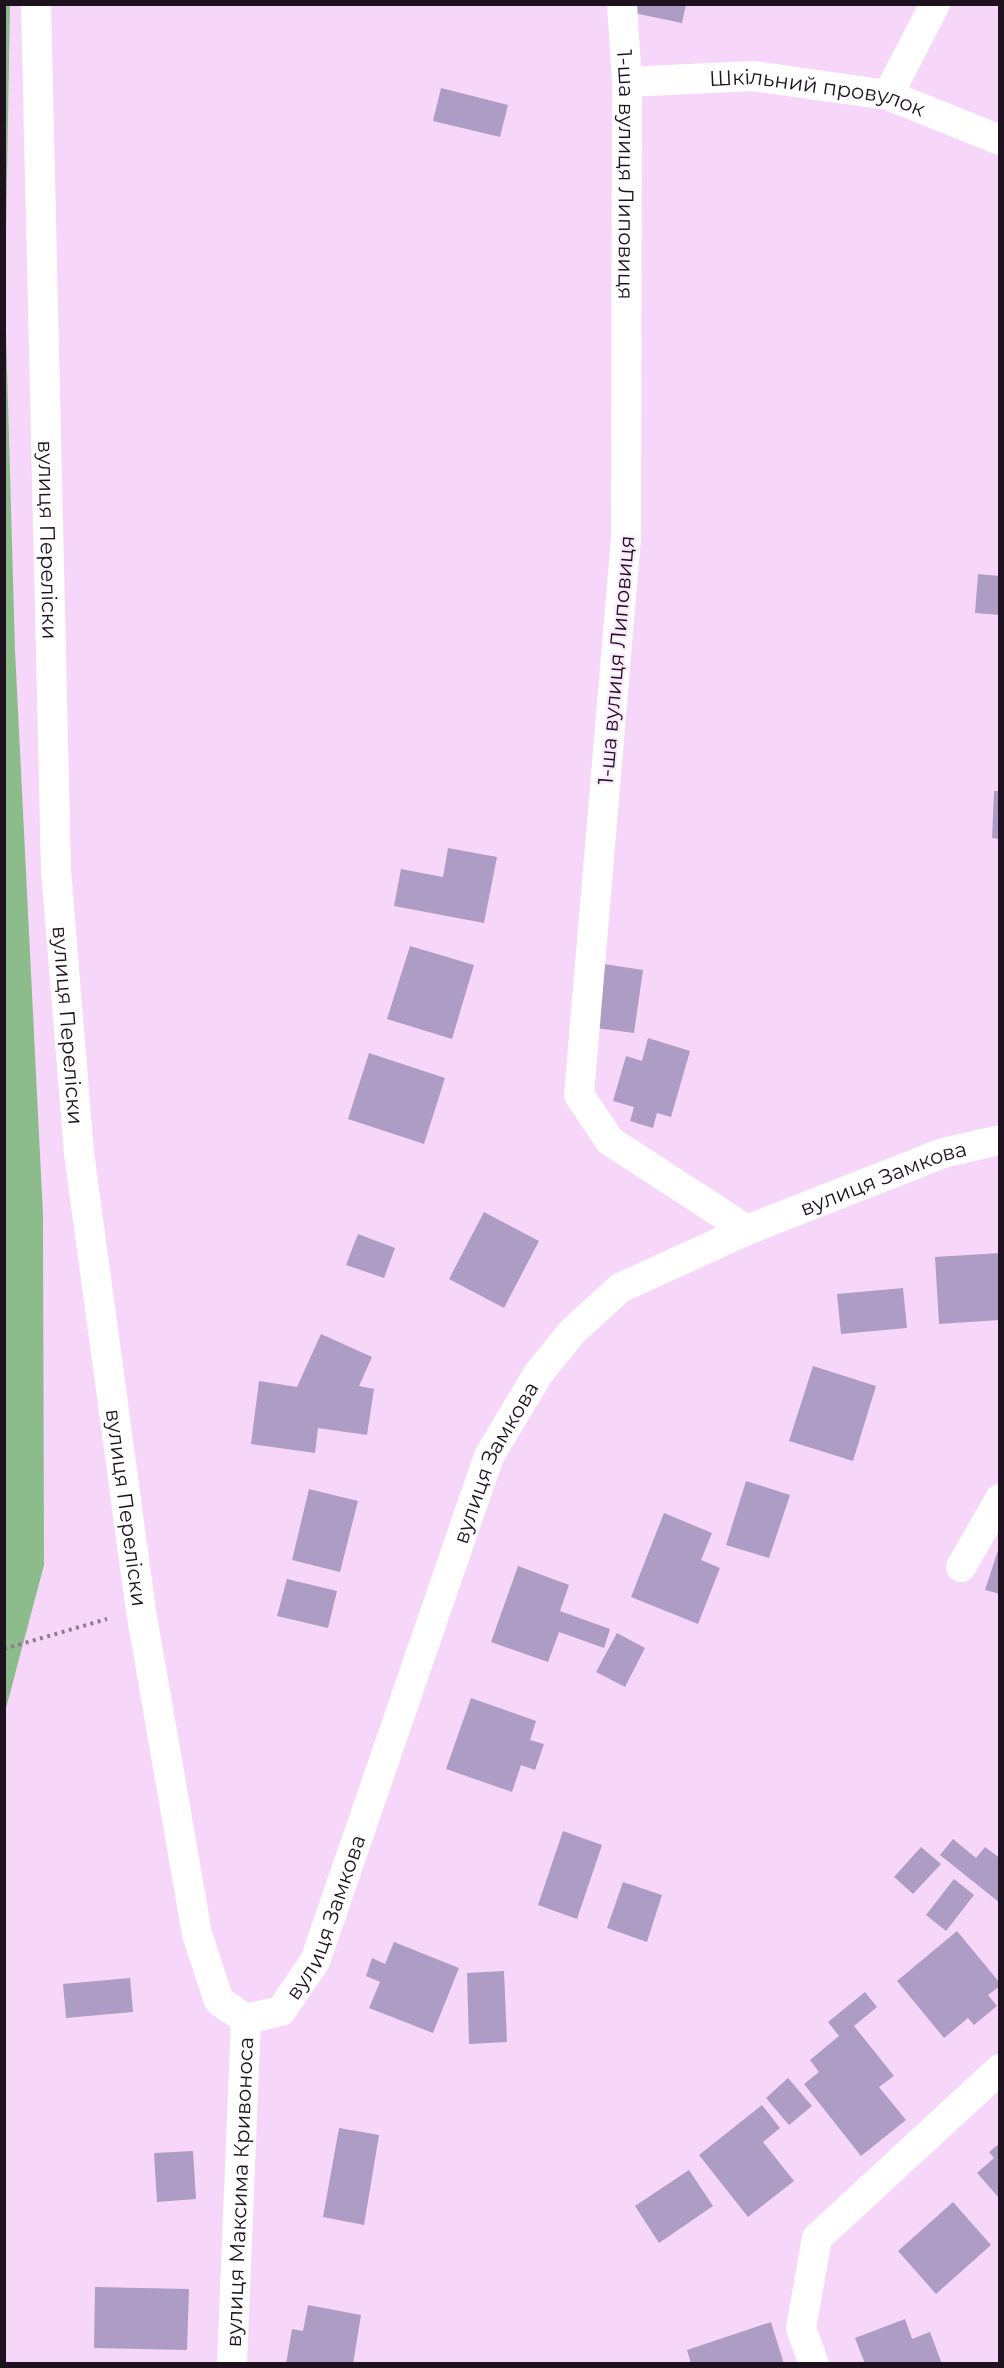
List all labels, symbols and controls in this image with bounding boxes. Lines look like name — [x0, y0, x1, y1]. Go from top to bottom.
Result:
street label: 1-ша вулиця Липовиця — [612, 49, 640, 300]
street label: Шкільний провулок — [709, 63, 929, 121]
street label: вулиця Переліски — [34, 440, 63, 640]
street label: 1-ша вулиця Липовиця — [593, 534, 639, 786]
street label: вулиця Переліски — [48, 925, 89, 1126]
street label: вулиця Замкова — [796, 1136, 969, 1220]
street label: вулиця Замкова — [447, 1377, 543, 1547]
street label: вулиця Переліски — [101, 1407, 153, 1608]
street label: вулиця Замкова — [280, 1831, 370, 2004]
street label: вулиця Максима Кривоноса — [220, 2037, 258, 2348]

